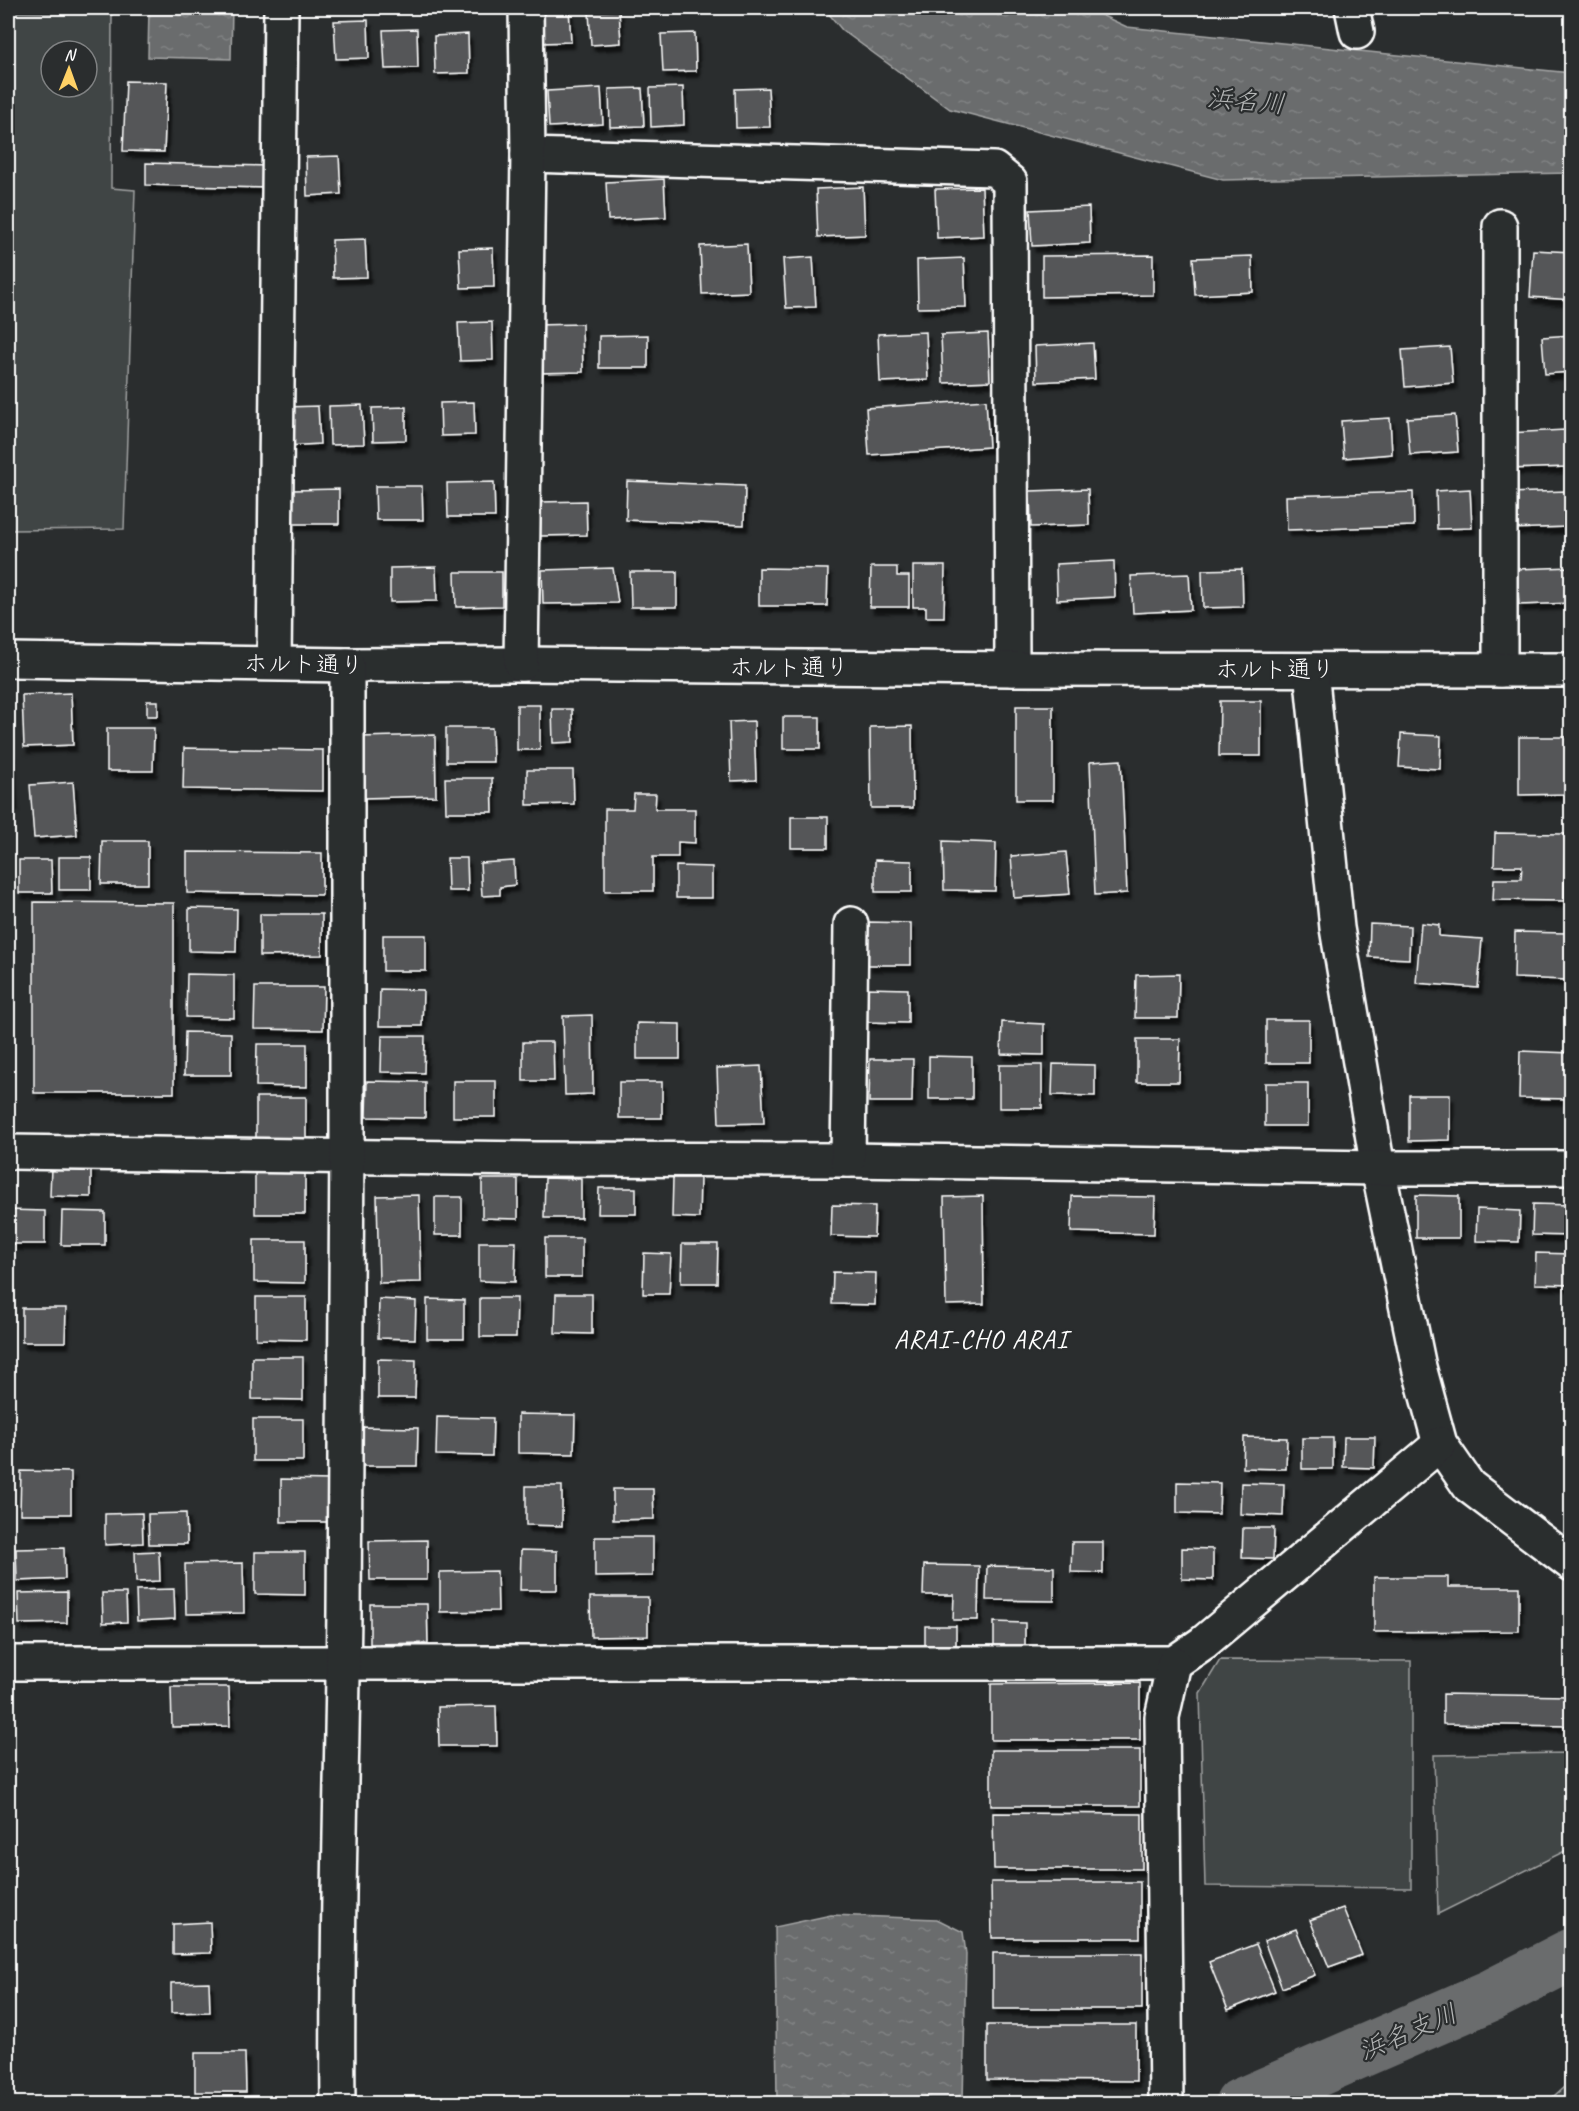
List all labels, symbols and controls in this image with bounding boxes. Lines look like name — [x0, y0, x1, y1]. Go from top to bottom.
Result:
north arrow — [39, 39, 99, 99]
text: N — [64, 45, 77, 65]
water label: 浜名川 — [1206, 81, 1286, 121]
street label: ホルト通り — [244, 648, 364, 680]
street label: ホルト通り — [729, 652, 849, 682]
street label: ホルト通り — [1215, 654, 1335, 684]
district label: ARAI-CHO ARAI — [894, 1323, 1072, 1356]
water label: 浜名支川 — [1354, 1996, 1462, 2068]

